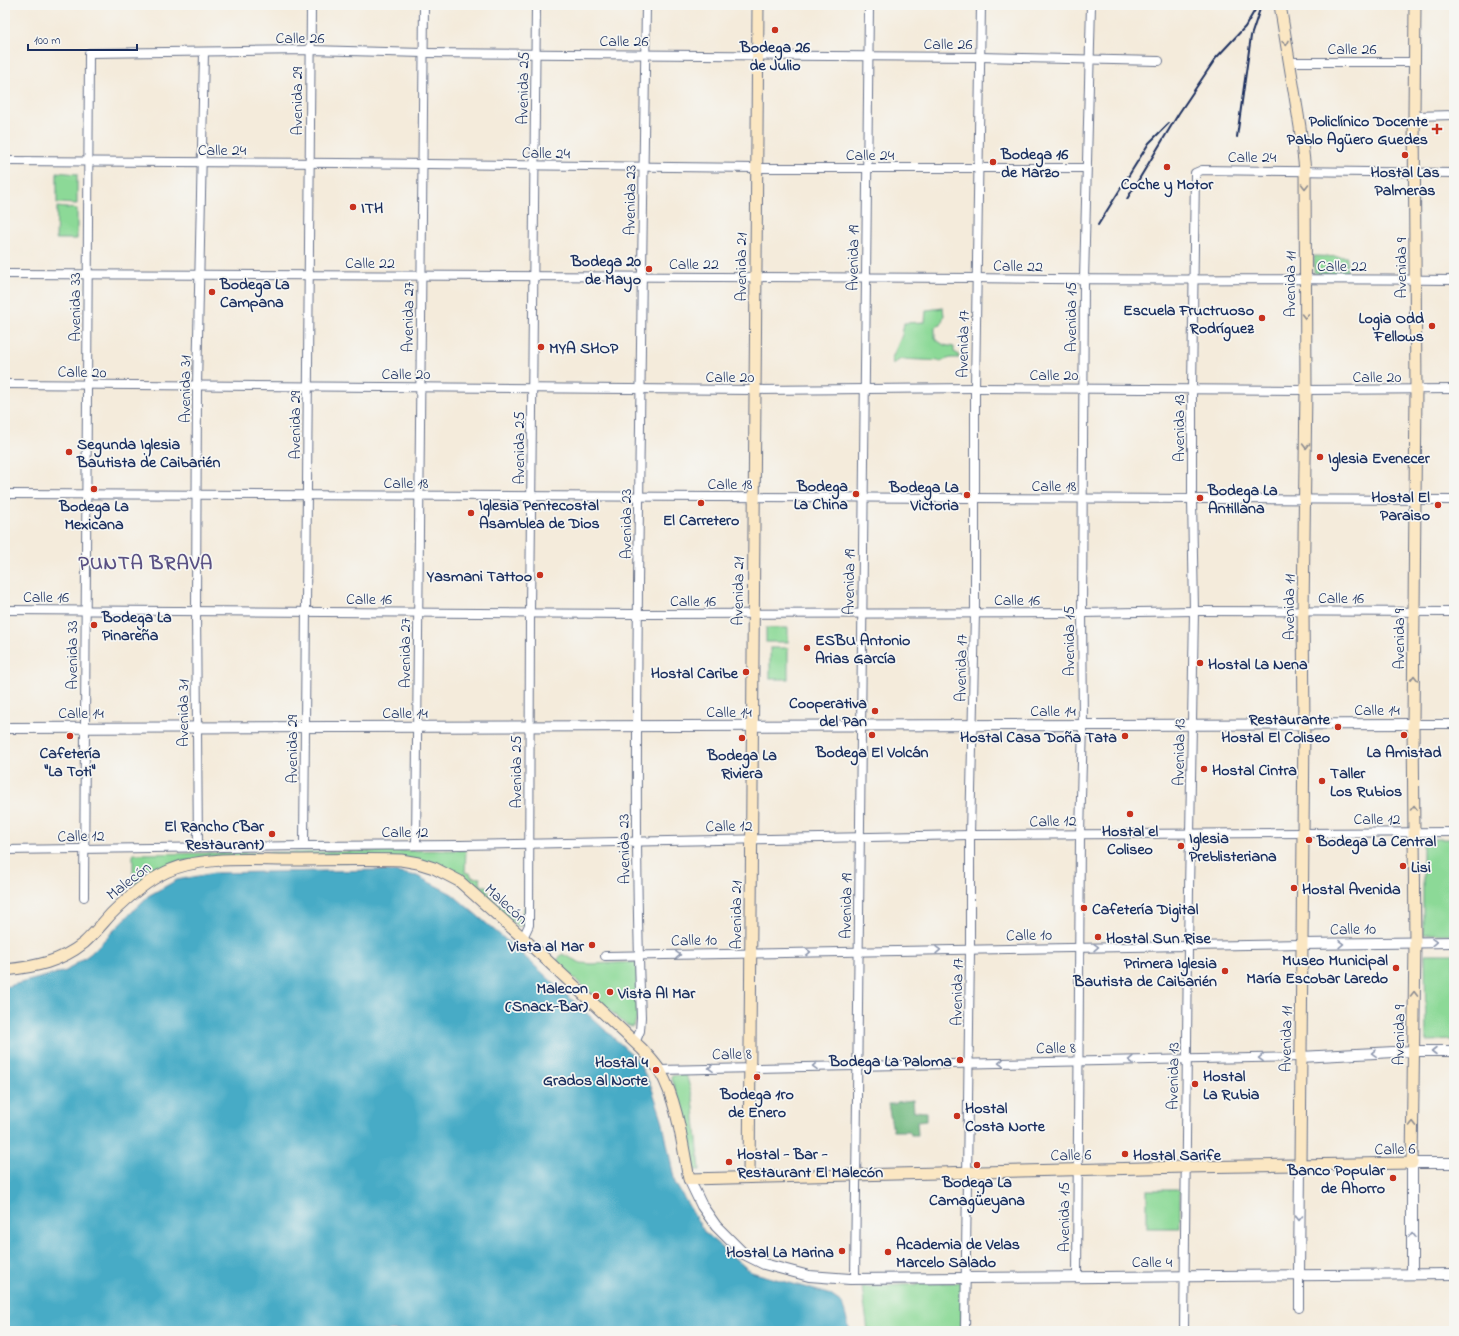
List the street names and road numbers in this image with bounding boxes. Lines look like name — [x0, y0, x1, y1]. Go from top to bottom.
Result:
street label: Calle 26 — [276, 27, 324, 51]
street label: Calle 26 — [600, 30, 648, 54]
street label: Calle 26 — [924, 33, 972, 57]
street label: Calle 26 — [1328, 38, 1376, 62]
street label: Avenida 25 — [511, 51, 537, 125]
street label: Avenida 29 — [286, 66, 310, 135]
street label: Calle 24 — [198, 139, 247, 163]
street label: Calle 24 — [522, 142, 571, 166]
street label: Calle 24 — [846, 144, 895, 168]
street label: Calle 24 — [1228, 146, 1277, 170]
street label: Avenida 23 — [618, 165, 644, 236]
street label: Avenida 19 — [841, 225, 867, 291]
street label: Avenida 21 — [730, 232, 754, 302]
street label: Avenida 9 — [1390, 237, 1414, 298]
street label: Avenida 11 — [1279, 251, 1303, 317]
street label: Calle 22 — [345, 252, 395, 276]
street label: Calle 22 — [669, 253, 719, 277]
street label: Calle 22 — [993, 255, 1043, 279]
street label: Calle 22 — [1317, 255, 1367, 279]
street label: Avenida 33 — [64, 272, 88, 342]
street label: Avenida 27 — [396, 281, 422, 353]
street label: Avenida 15 — [1060, 282, 1084, 352]
street label: Avenida 17 — [951, 310, 977, 378]
street label: Avenida 31 — [174, 355, 198, 423]
street label: Calle 20 — [57, 361, 107, 385]
street label: Calle 20 — [382, 363, 430, 387]
street label: Calle 20 — [1030, 364, 1078, 388]
street label: Calle 20 — [706, 366, 754, 390]
street label: Calle 20 — [1353, 366, 1401, 390]
street label: Avenida 29 — [284, 390, 308, 459]
street label: Avenida 13 — [1168, 394, 1192, 462]
street label: Avenida 25 — [508, 411, 532, 485]
street label: Calle 18 — [383, 472, 429, 496]
street label: Calle 18 — [707, 473, 753, 497]
street label: Calle 18 — [1031, 475, 1077, 499]
street label: Avenida 23 — [615, 489, 639, 559]
street label: Avenida 19 — [837, 549, 863, 615]
street label: Avenida 21 — [726, 556, 752, 626]
street label: Avenida 11 — [1278, 574, 1302, 640]
street label: Calle 16 — [23, 586, 69, 610]
street label: Calle 16 — [1318, 587, 1364, 611]
street label: Calle 16 — [346, 588, 392, 612]
street label: Calle 16 — [994, 589, 1040, 613]
street label: Calle 16 — [670, 590, 716, 614]
street label: Avenida 15 — [1058, 606, 1082, 676]
street label: Avenida 9 — [1388, 608, 1412, 669]
street label: Avenida 27 — [394, 617, 418, 688]
street label: Avenida 33 — [61, 620, 85, 690]
street label: Avenida 17 — [949, 634, 975, 702]
street label: Avenida 31 — [172, 679, 196, 747]
street label: Calle 14 — [1354, 699, 1400, 723]
street label: Calle 14 — [1030, 700, 1076, 724]
street label: Calle 14 — [706, 701, 752, 725]
street label: Calle 14 — [58, 702, 104, 726]
street label: Calle 14 — [382, 702, 428, 726]
street label: Avenida 29 — [281, 714, 305, 783]
street label: Avenida 13 — [1167, 718, 1193, 786]
street label: Avenida 25 — [505, 735, 529, 809]
street label: Calle 12 — [1353, 808, 1401, 832]
street label: Calle 12 — [1029, 810, 1077, 834]
street label: Avenida 23 — [612, 813, 638, 884]
street label: Calle 12 — [705, 815, 753, 839]
street label: Calle 12 — [381, 821, 429, 845]
street label: Calle 12 — [57, 825, 105, 849]
street label: Malecón — [102, 856, 157, 907]
street label: Avenida 19 — [834, 873, 860, 939]
street label: Malecón — [478, 878, 533, 931]
street label: Avenida 21 — [725, 880, 749, 950]
street label: Calle 10 — [1330, 918, 1376, 942]
street label: Calle 10 — [1006, 924, 1052, 948]
street label: Calle 10 — [671, 929, 717, 953]
street label: Avenida 17 — [945, 958, 971, 1026]
street label: Avenida 9 — [1387, 1004, 1413, 1066]
street label: Avenida 11 — [1274, 1006, 1300, 1072]
street label: Calle 8 — [1036, 1037, 1076, 1061]
street label: Avenida 13 — [1161, 1042, 1187, 1110]
street label: Calle 8 — [712, 1043, 752, 1067]
street label: Calle 6 — [1374, 1138, 1416, 1162]
street label: Calle 6 — [1050, 1144, 1092, 1168]
street label: Avenida 15 — [1053, 1182, 1077, 1252]
street label: Calle 4 — [1132, 1251, 1173, 1275]

